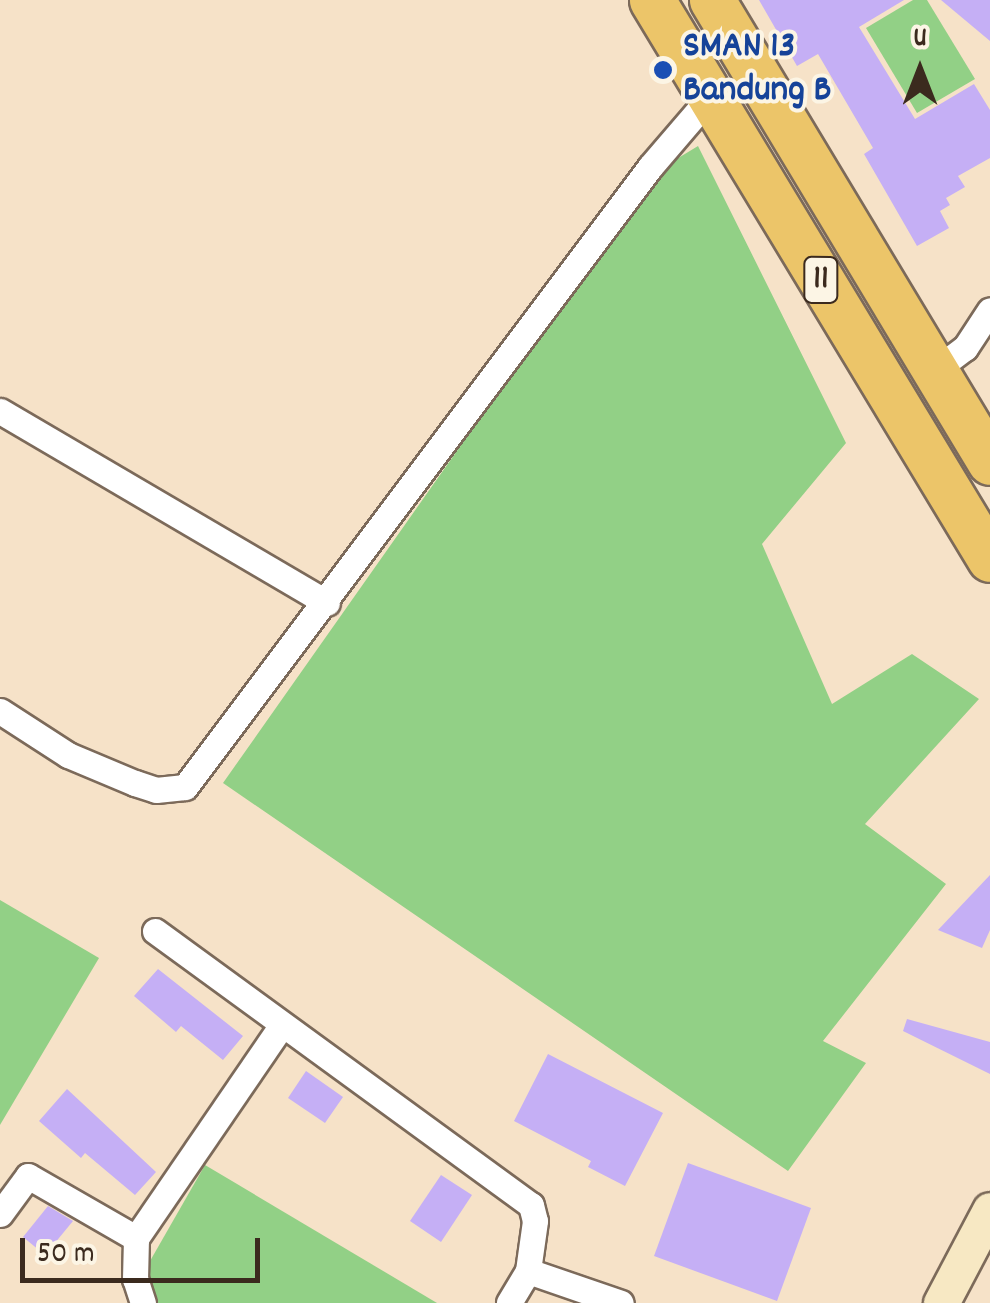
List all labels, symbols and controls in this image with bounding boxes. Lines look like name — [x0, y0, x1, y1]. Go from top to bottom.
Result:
north arrow — [870, 20, 970, 120]
text: U — [913, 20, 927, 60]
place label: SMAN 13 Bandung B — [683, 25, 832, 114]
marker: SMAN 13 Bandung B — [652, 59, 674, 81]
road number: 11 — [801, 250, 841, 310]
scale bar — [25, 1218, 265, 1280]
text: 50 m — [37, 1234, 95, 1277]

